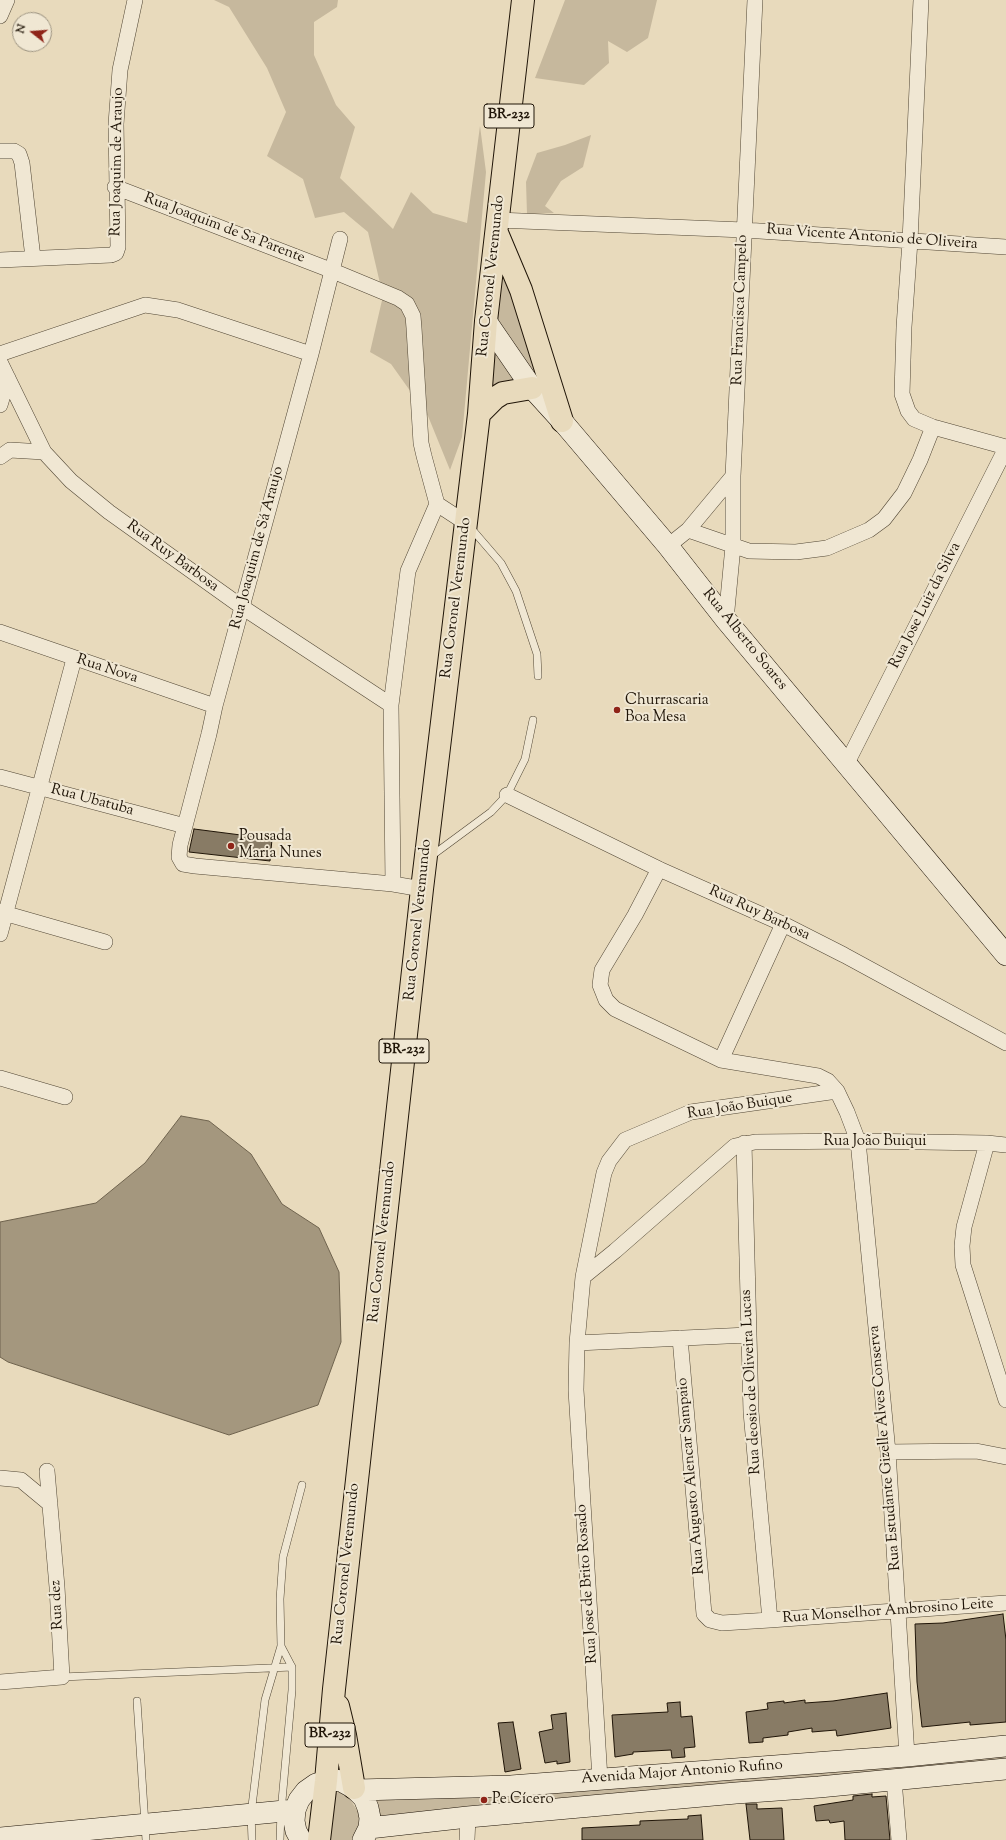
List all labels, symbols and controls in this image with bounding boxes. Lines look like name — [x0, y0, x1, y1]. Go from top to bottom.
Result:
north arrow — [12, 12, 52, 52]
text: N — [13, 22, 30, 35]
street label: Rua Joaquim de Araujo — [108, 87, 128, 237]
road number: BR-232 — [484, 104, 534, 128]
street label: Rua Joaquim de Sa Parente — [141, 190, 307, 268]
street label: Rua Coronel Veremundo — [475, 194, 509, 358]
street label: Rua Vicente Antonio de Oliveira — [766, 222, 978, 254]
street label: Rua Francisca Campelo — [729, 234, 753, 386]
street label: Rua Joaquim de Sá Araujo — [228, 465, 288, 631]
street label: Rua Coronel Veremundo — [438, 516, 476, 680]
street label: Rua Ruy Barbosa — [122, 518, 222, 596]
street label: Rua Jose Luiz da Silva — [886, 540, 966, 672]
street label: Rua Alberto Soares — [698, 586, 790, 694]
street label: Rua Nova — [74, 652, 140, 688]
place label: Churrascaria Boa Mesa — [625, 692, 709, 727]
marker: Churrascaria Boa Mesa — [612, 705, 622, 715]
street label: Rua Ubatuba — [48, 781, 136, 821]
place label: Pousada Maria Nunes — [239, 828, 322, 863]
street label: Rua Coronel Veremundo — [402, 838, 436, 1002]
marker: Pousada Maria Nunes — [226, 841, 236, 851]
street label: Rua Ruy Barbosa — [706, 883, 812, 945]
road number: BR-232 — [379, 1039, 429, 1063]
street label: Rua João Buique — [686, 1090, 794, 1124]
street label: Rua João Buiqui — [823, 1133, 927, 1151]
street label: Rua Coronel Veremundo — [366, 1160, 400, 1324]
street label: Rua deosio de Oliveira Lucas — [738, 1289, 766, 1475]
street label: Rua Estudante Gizelle Alves Conserva — [866, 1324, 906, 1572]
street label: Rua Augusto Alencar Sampaio — [674, 1377, 710, 1575]
street label: Rua Coronel Veremundo — [330, 1482, 364, 1646]
street label: Rua Jose de Brito Rosado — [573, 1504, 603, 1664]
street label: Rua dez — [48, 1580, 68, 1630]
street label: Rua Monselhor Ambrosino Leite — [782, 1596, 994, 1628]
road number: BR-232 — [305, 1723, 355, 1747]
street label: Avenida Major Antonio Rufino — [581, 1757, 783, 1789]
place label: Pe Cícero — [492, 1791, 554, 1809]
marker: Pe Cícero — [479, 1795, 489, 1805]

